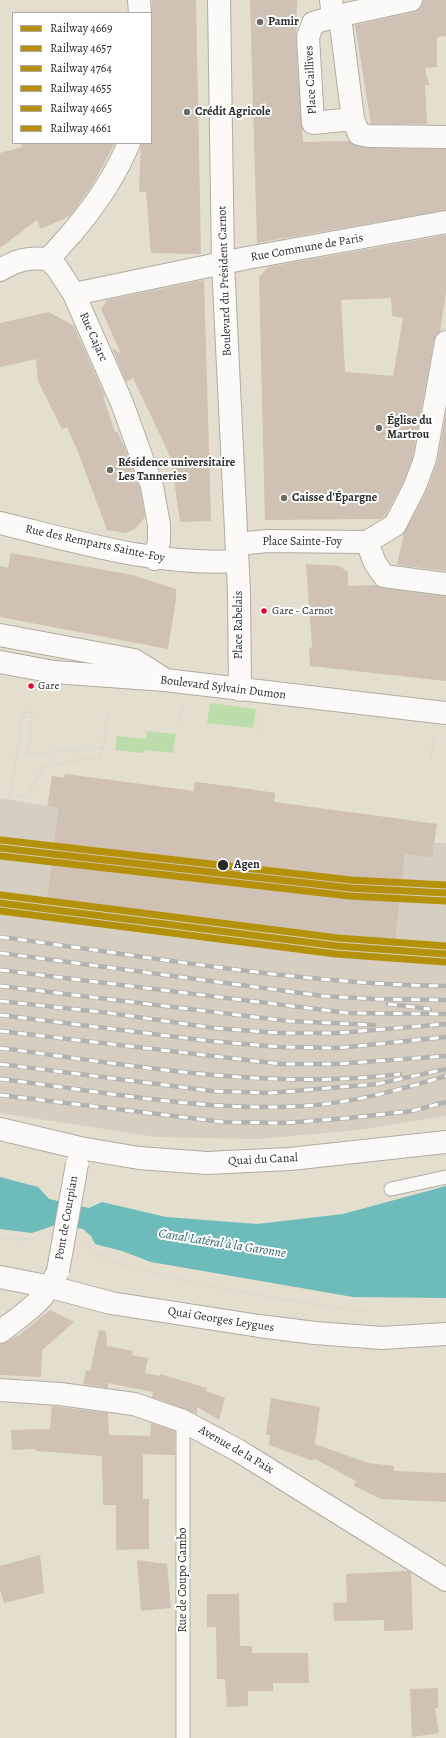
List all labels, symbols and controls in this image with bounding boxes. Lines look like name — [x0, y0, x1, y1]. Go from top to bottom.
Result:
legend — [12, 12, 152, 144]
place label: Pamir — [268, 15, 299, 29]
marker: Pamir — [255, 17, 265, 27]
text: Railway 4669 — [50, 20, 112, 36]
text: Railway 4657 — [50, 40, 112, 56]
street label: Place Caillives — [302, 45, 320, 115]
text: Railway 4764 — [50, 60, 112, 76]
text: Railway 4655 — [50, 80, 112, 96]
text: Railway 4665 — [50, 100, 112, 116]
place label: Crédit Agricole — [195, 105, 271, 119]
marker: Crédit Agricole — [182, 107, 192, 117]
text: Railway 4661 — [50, 120, 111, 136]
street label: Boulevard du Président Carnot — [215, 205, 235, 357]
street label: Rue Commune de Paris — [250, 231, 364, 265]
street label: Rue Cajarc — [76, 310, 110, 364]
place label: Église du Martrou — [387, 414, 432, 442]
marker: Église du Martrou — [374, 423, 384, 433]
place label: Résidence universitaire Les Tanneries — [118, 456, 235, 484]
marker: Résidence universitaire Les Tanneries — [105, 465, 115, 475]
place label: Caisse d'Épargne — [292, 491, 377, 505]
marker: Caisse d'Épargne — [279, 493, 289, 503]
street label: Rue des Remparts Sainte-Foy — [24, 522, 166, 566]
street label: Place Sainte-Foy — [262, 535, 342, 549]
street label: Place Rabelais — [232, 591, 246, 659]
place label: Gare - Carnot — [272, 604, 333, 618]
marker: Gare - Carnot — [259, 606, 269, 616]
street label: Boulevard Sylvain Dumon — [159, 673, 287, 703]
place label: Gare — [38, 679, 59, 693]
marker: Gare — [26, 681, 36, 691]
marker: Agen — [216, 858, 230, 872]
place label: Agen — [234, 858, 260, 872]
street label: Quai du Canal — [228, 1151, 298, 1169]
street label: Pont de Courpian — [52, 1175, 82, 1261]
water label: Canal Latéral à la Garonne — [157, 1226, 287, 1262]
street label: Quai Georges Leygues — [167, 1304, 275, 1336]
street label: Avenue de la Paix — [196, 1423, 276, 1477]
street label: Rue de Coupo Cambo — [176, 1528, 190, 1632]

